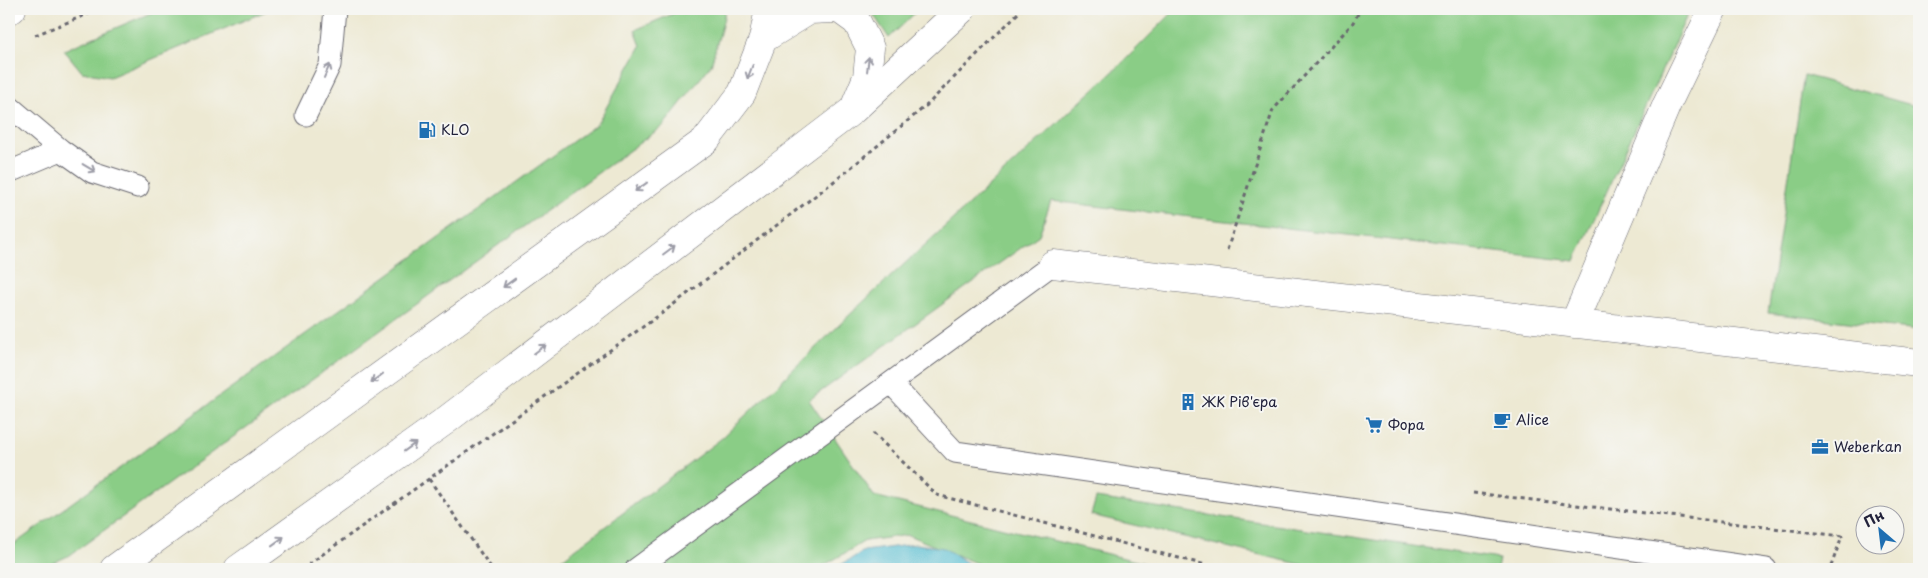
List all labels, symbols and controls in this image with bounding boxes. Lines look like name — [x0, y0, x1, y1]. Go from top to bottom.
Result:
one-way arrow — [863, 56, 873, 72]
one-way arrow — [322, 64, 332, 79]
one-way arrow — [745, 64, 755, 79]
place label: KLO — [441, 119, 470, 140]
fuel station icon: KLO — [417, 120, 437, 140]
one-way arrow — [81, 164, 95, 174]
one-way arrow — [634, 182, 648, 192]
one-way arrow — [662, 245, 675, 256]
one-way arrow — [502, 278, 516, 288]
one-way arrow — [533, 344, 547, 354]
one-way arrow — [371, 373, 385, 383]
place label: ЖК Рів'єра — [1201, 391, 1277, 412]
building icon: ЖК Рів'єра — [1178, 392, 1198, 412]
place label: Alice — [1516, 409, 1549, 430]
cafe icon: Alice — [1492, 410, 1512, 430]
place label: Фора — [1388, 414, 1425, 435]
supermarket icon: Фора — [1364, 415, 1384, 435]
place label: Weberkan — [1834, 436, 1902, 457]
office icon: Weberkan — [1810, 437, 1830, 457]
one-way arrow — [403, 441, 416, 452]
text: Пн — [1860, 504, 1888, 532]
north arrow — [1856, 506, 1906, 556]
one-way arrow — [271, 536, 285, 546]

